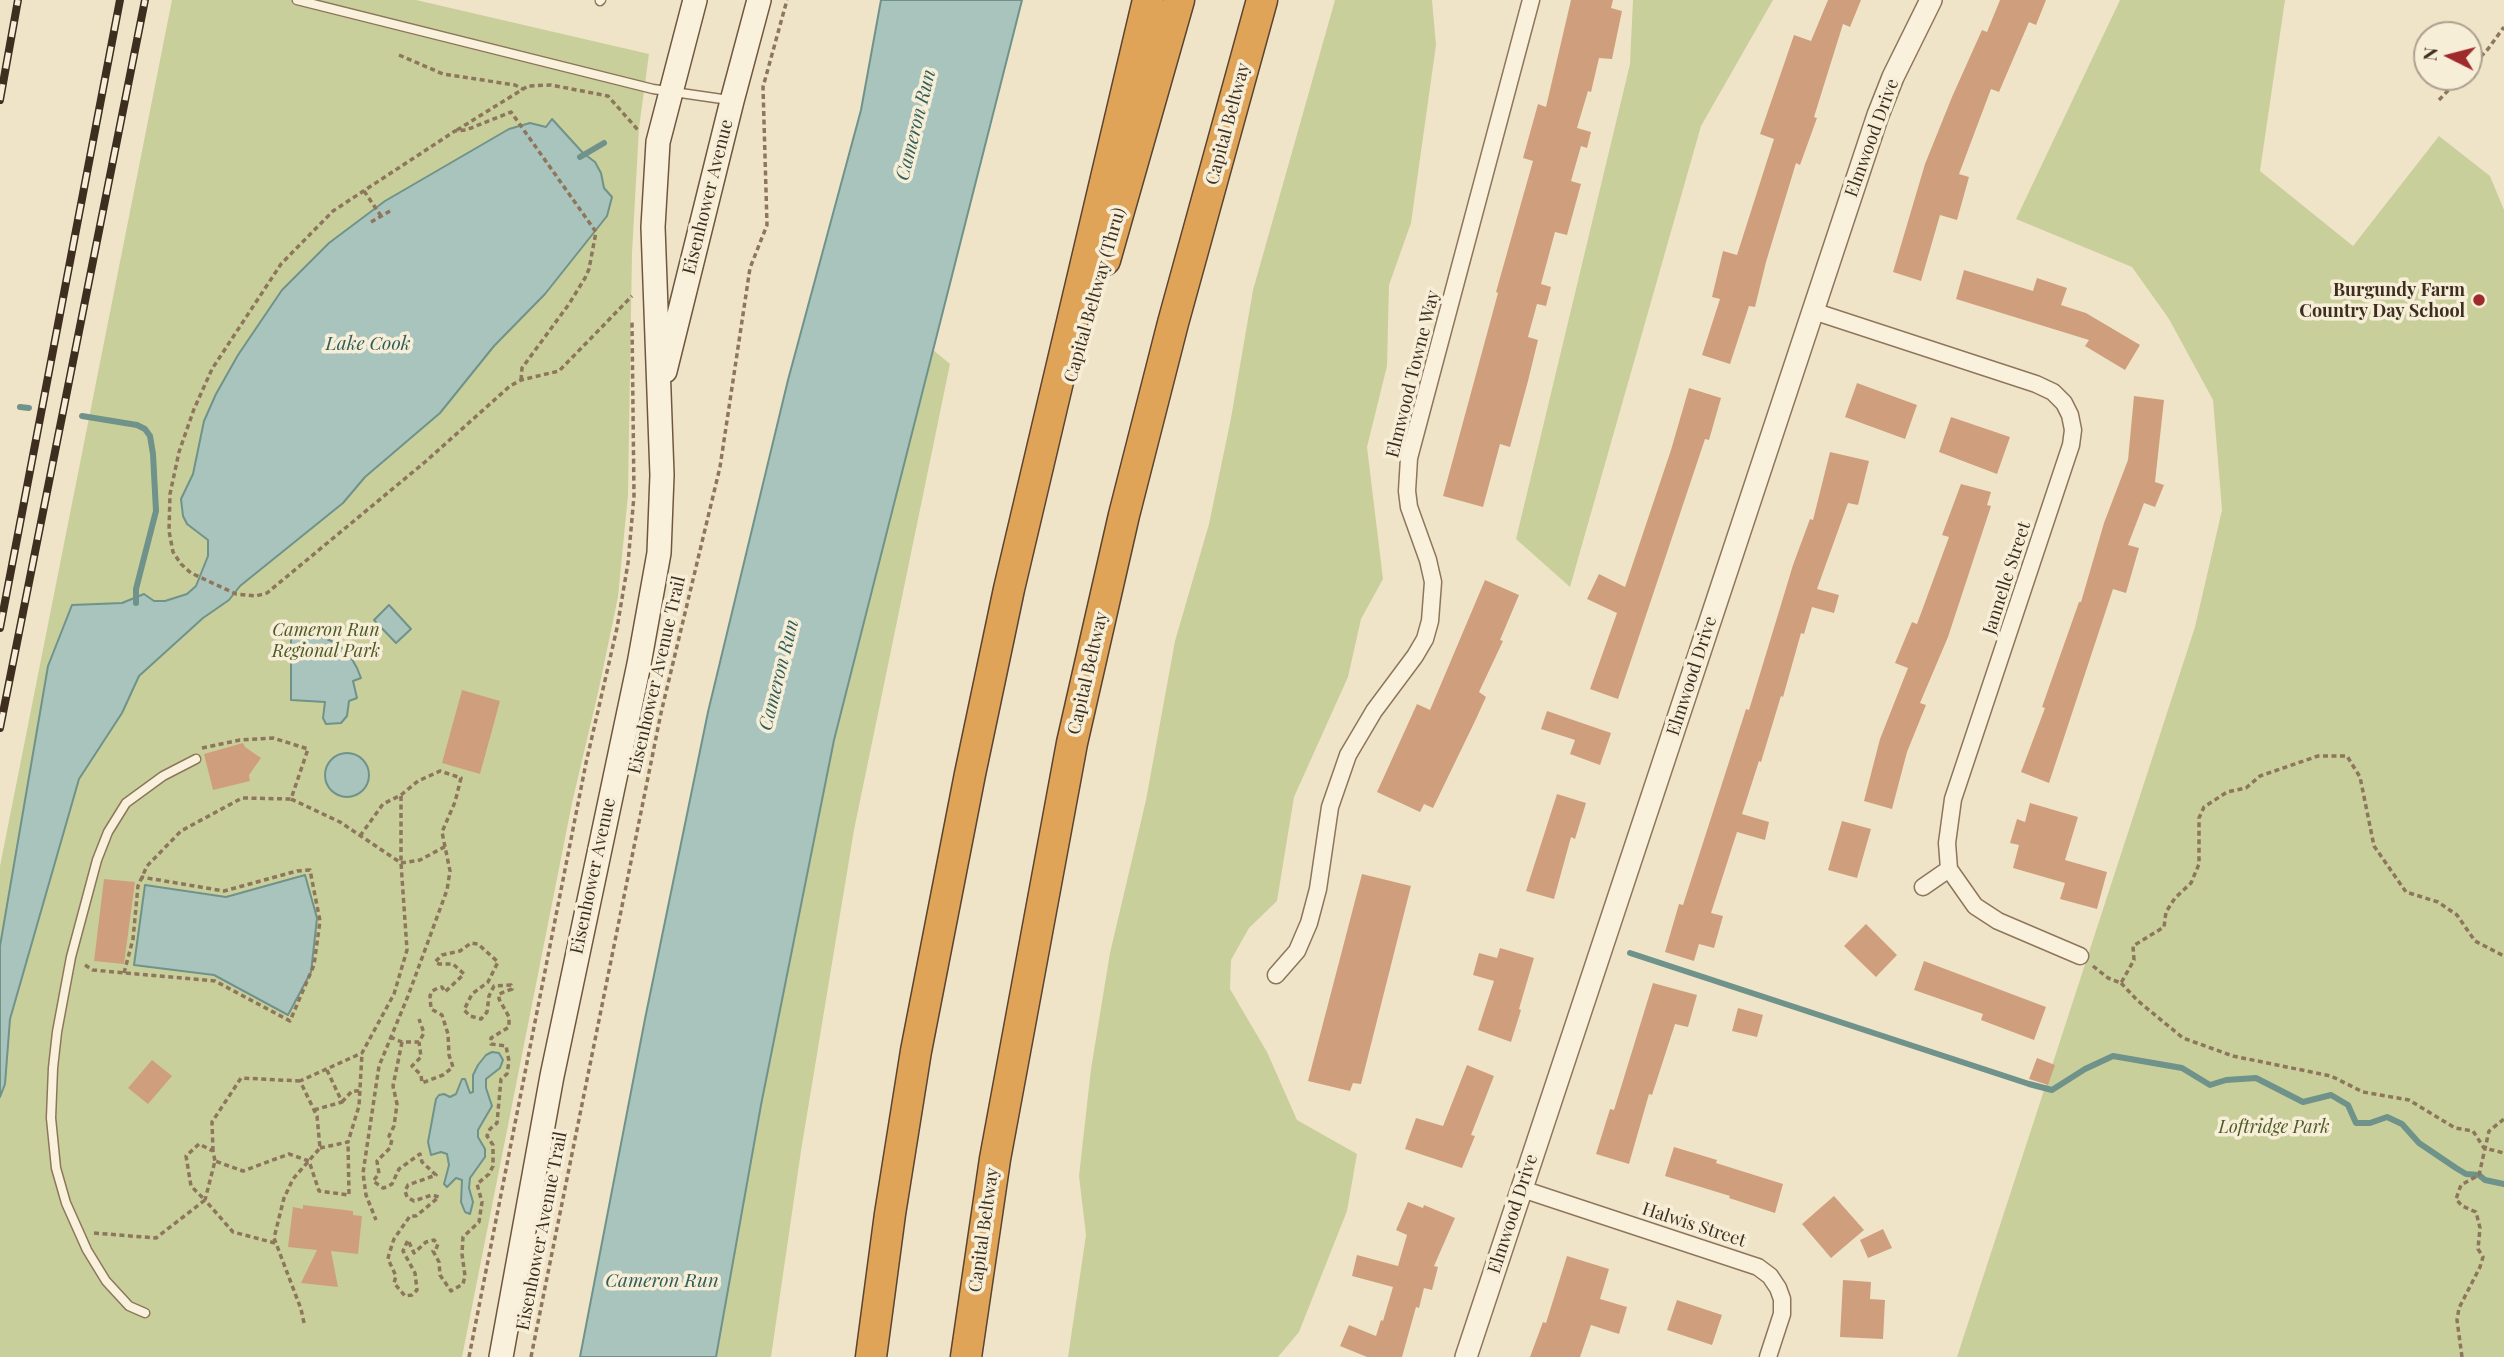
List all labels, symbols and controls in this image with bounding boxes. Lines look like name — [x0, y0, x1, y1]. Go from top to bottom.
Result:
north arrow — [2413, 21, 2483, 91]
text: N — [2415, 46, 2443, 62]
street label: Capital Beltway — [1201, 61, 1255, 187]
water label: Cameron Run — [891, 67, 941, 183]
street label: Elmwood Drive — [1841, 76, 1903, 200]
street label: Eisenhower Avenue — [678, 117, 738, 277]
street label: Capital Beltway (Thru) — [1060, 205, 1130, 385]
place label: Burgundy Farm Country Day School — [2299, 279, 2465, 322]
street label: Elmwood Towne Way — [1382, 288, 1444, 460]
marker: Burgundy Farm Country Day School — [2471, 292, 2487, 308]
water label: Lake Cook — [326, 333, 410, 355]
street label: Jannelle Street — [1979, 519, 2035, 637]
street label: Eisenhower Avenue Trail — [624, 574, 690, 776]
street label: Capital Beltway — [1063, 609, 1113, 737]
street label: Elmwood Drive — [1663, 614, 1721, 738]
water label: Cameron Run — [754, 617, 804, 733]
park label: Cameron Run Regional Park — [272, 619, 380, 662]
street label: Eisenhower Avenue — [566, 796, 620, 956]
park label: Loftridge Park — [2218, 1116, 2330, 1138]
street label: Eisenhower Avenue Trail — [512, 1130, 572, 1332]
street label: Elmwood Drive — [1484, 1152, 1542, 1276]
street label: Capital Beltway — [965, 1166, 1003, 1294]
street label: Halwis Street — [1639, 1198, 1749, 1252]
water label: Cameron Run — [605, 1270, 719, 1292]

